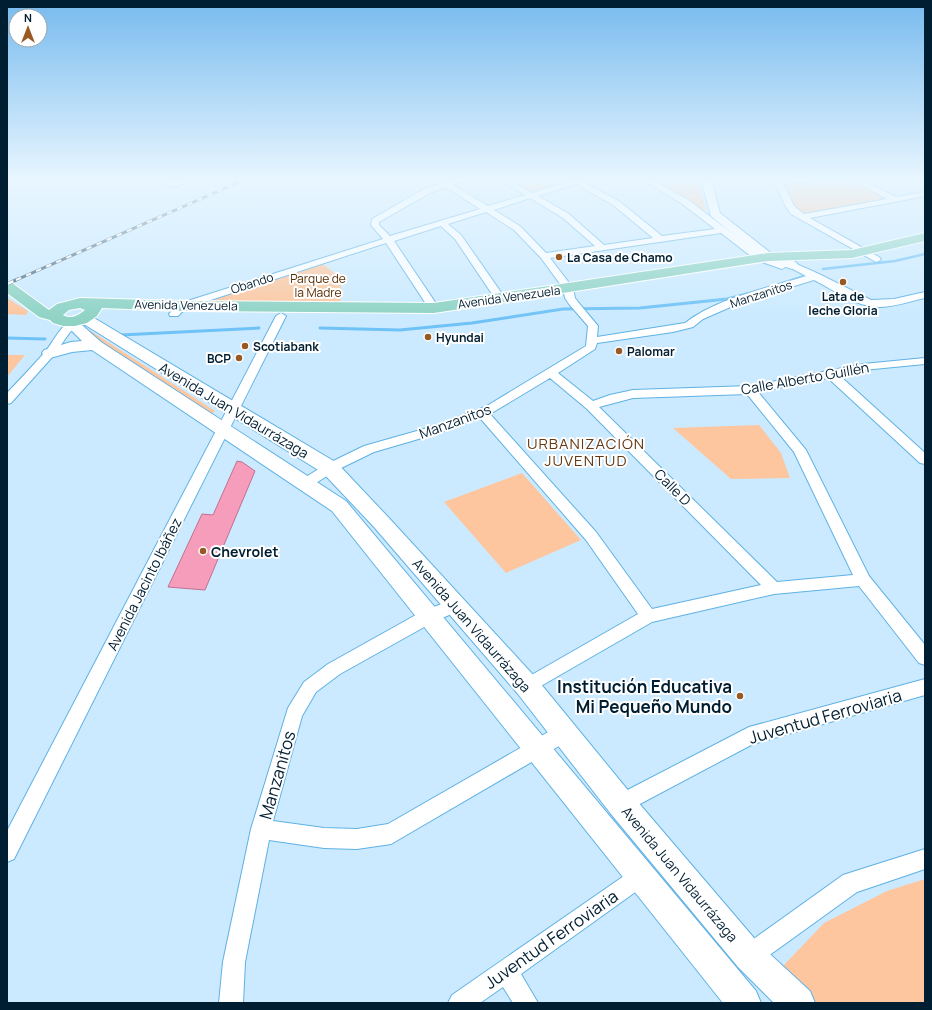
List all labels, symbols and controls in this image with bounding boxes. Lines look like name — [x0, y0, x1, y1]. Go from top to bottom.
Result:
north arrow — [8, 8, 48, 48]
text: N — [24, 10, 32, 25]
place label: La Casa de Chamo — [567, 249, 673, 266]
marker: La Casa de Chamo — [554, 252, 564, 262]
street label: Obando — [229, 268, 275, 298]
park label: Parque de la Madre — [290, 270, 346, 301]
street label: Manzanitos — [728, 276, 794, 312]
marker: Lata de leche Gloria — [838, 277, 848, 287]
street label: Avenida Venezuela — [457, 281, 561, 313]
place label: Lata de leche Gloria — [808, 288, 878, 319]
street label: Avenida Venezuela — [134, 296, 238, 314]
place label: Hyundai — [436, 329, 484, 346]
marker: Hyundai — [423, 332, 433, 342]
place label: Scotiabank — [253, 338, 319, 355]
marker: Scotiabank — [240, 341, 250, 351]
place label: Palomar — [627, 343, 675, 360]
marker: Palomar — [614, 346, 624, 356]
place label: BCP — [207, 350, 231, 367]
marker: BCP — [234, 353, 244, 363]
street label: Calle Alberto Guillén — [739, 357, 871, 399]
street label: Avenida Juan Vidaurrázaga — [156, 358, 312, 462]
street label: Manzanitos — [416, 399, 494, 443]
district label: URBANIZACIÓN JUVENTUD — [527, 433, 645, 471]
street label: Calle D — [650, 464, 696, 510]
street label: Avenida Jacinto Ibáñez — [102, 514, 186, 654]
place label: Chevrolet — [211, 542, 279, 561]
marker: Chevrolet — [198, 546, 208, 556]
street label: Avenida Juan Vidaurrázaga — [409, 554, 535, 696]
place label: Institución Educativa Mi Pequeño Mundo — [557, 675, 732, 718]
street label: Juventud Ferroviaria — [746, 683, 904, 749]
marker: Institución Educativa Mi Pequeño Mundo — [735, 691, 745, 701]
street label: Manzanitos — [253, 728, 301, 822]
street label: Avenida Juan Vidaurrázaga — [618, 802, 742, 946]
street label: Juventud Ferroviaria — [480, 884, 622, 994]

